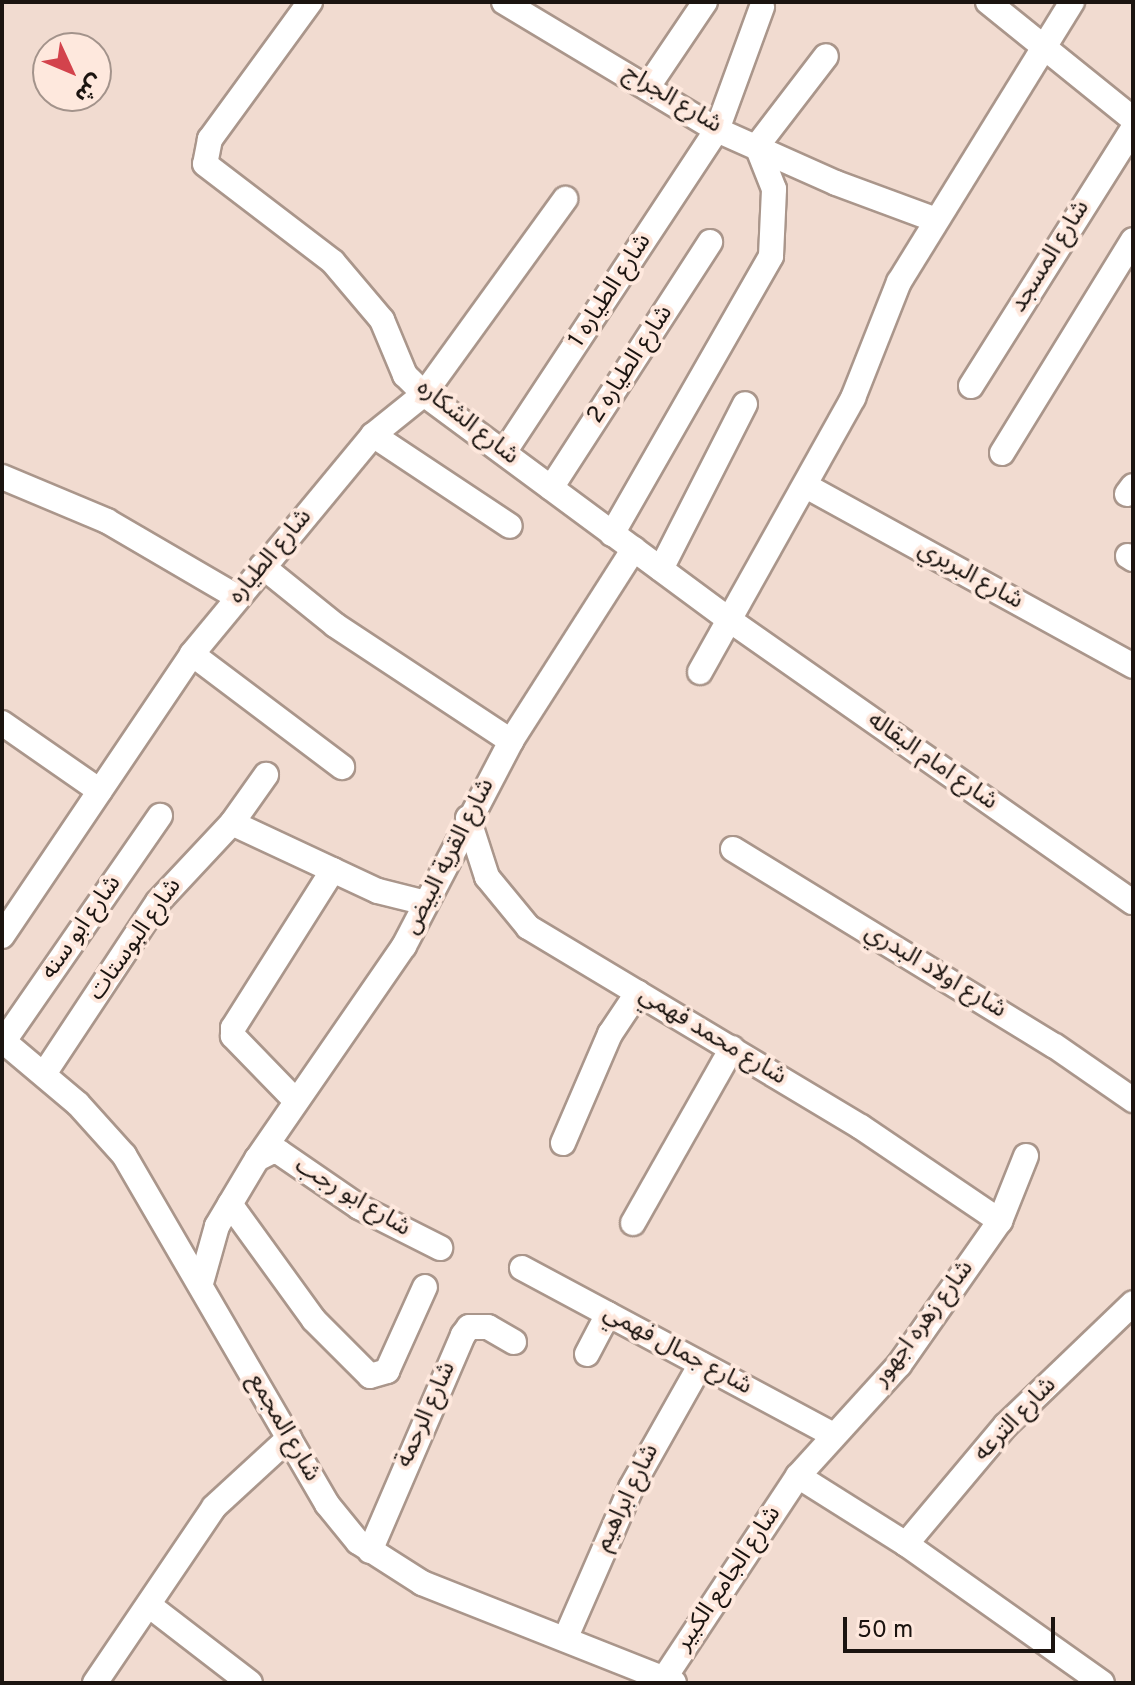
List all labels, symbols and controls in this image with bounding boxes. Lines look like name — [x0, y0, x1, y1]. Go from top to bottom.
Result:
north arrow — [32, 32, 112, 112]
street label: شارع الجراج — [618, 59, 726, 141]
text: ش — [68, 67, 108, 108]
street label: شارع المسجد — [1005, 196, 1097, 318]
street label: شارع الطياره 1 — [564, 229, 658, 353]
street label: شارع الطياره 2 — [582, 300, 680, 430]
street label: شارع الشكاره — [410, 374, 524, 472]
street label: شارع الطياره — [223, 504, 319, 610]
street label: شارع البربري — [912, 535, 1028, 617]
street label: شارع امام البقاله — [862, 707, 1002, 817]
street label: شارع القرية البيض — [398, 774, 502, 940]
street label: شارع ابو سنه — [36, 870, 128, 986]
street label: شارع البوستات — [83, 873, 189, 1007]
street label: شارع اولاد البدري — [859, 918, 1011, 1026]
street label: شارع محمد فهمي — [633, 982, 791, 1092]
street label: شارع ابو رجب — [289, 1152, 415, 1244]
street label: شارع زهره اجهور — [867, 1255, 981, 1393]
street label: شارع جمال فهمي — [598, 1300, 756, 1402]
street label: شارع الرحمة — [391, 1358, 463, 1472]
street label: شارع المجمع — [240, 1369, 326, 1487]
street label: شارع الترعه — [969, 1372, 1063, 1468]
street label: شارع ابراهيم — [590, 1440, 666, 1556]
street label: شارع الجامع الكبير — [670, 1501, 788, 1657]
scale bar — [847, 1601, 1059, 1651]
text: 50 m — [857, 1616, 913, 1646]

